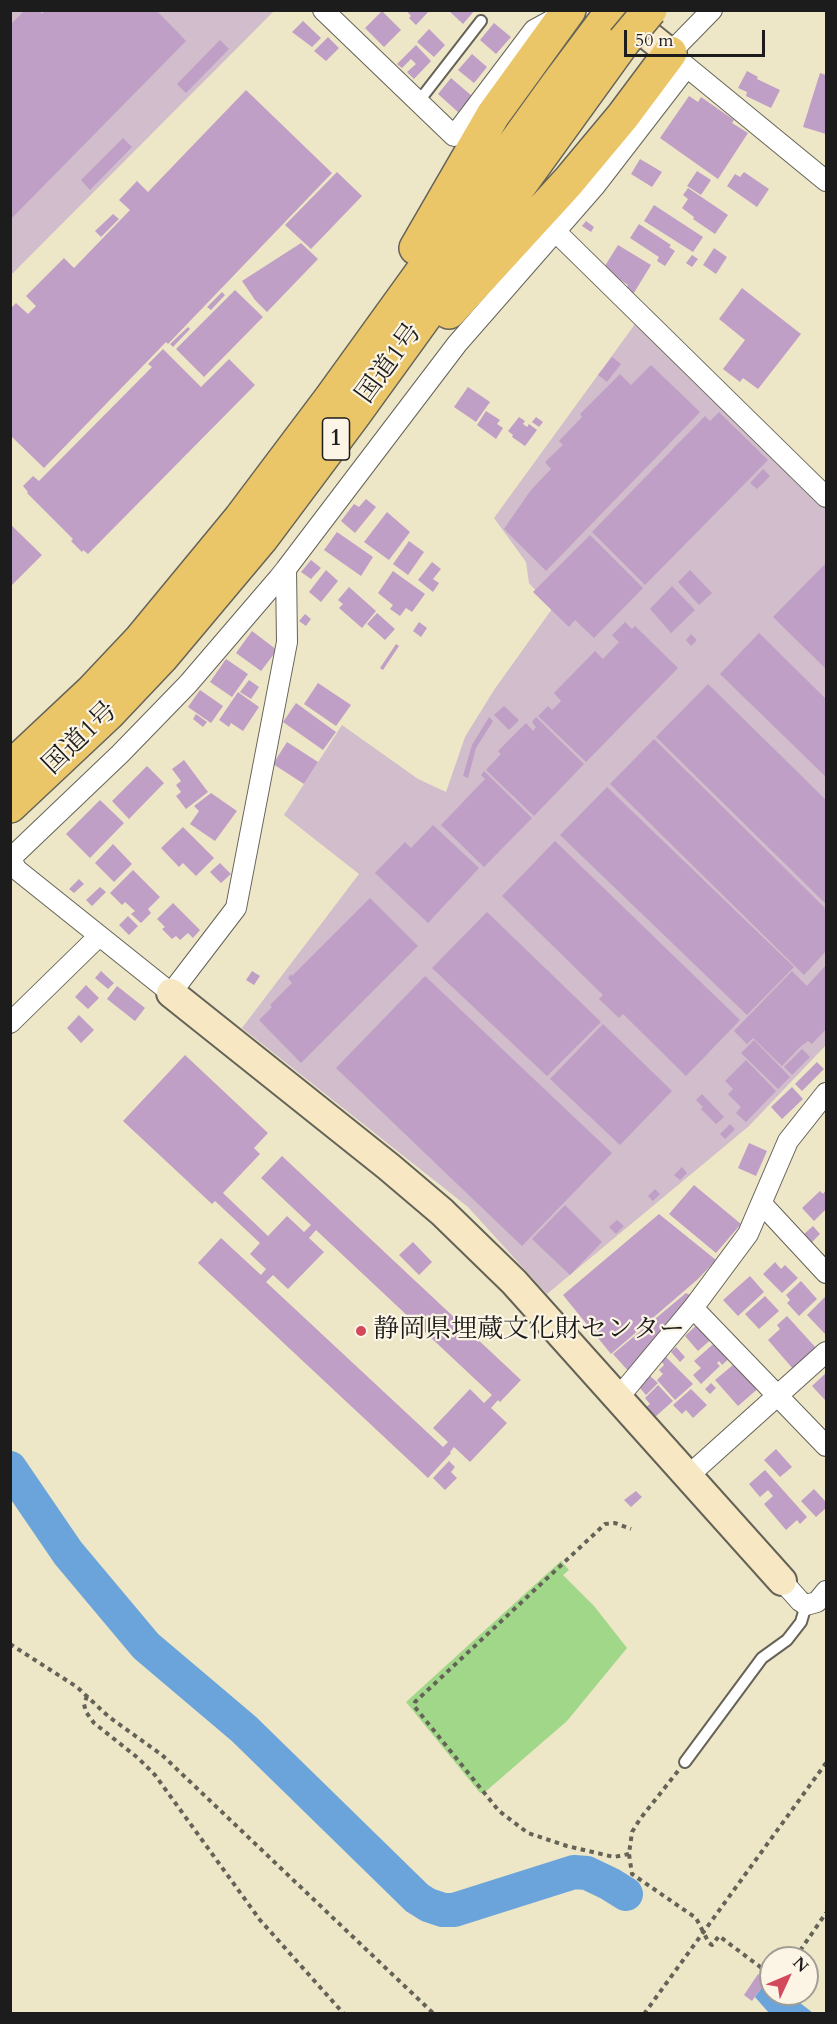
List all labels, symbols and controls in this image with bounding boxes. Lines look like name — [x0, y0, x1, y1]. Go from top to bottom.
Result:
scale bar — [627, 18, 768, 56]
text: 50 m — [635, 28, 674, 53]
street label: 国道1号 — [351, 318, 429, 410]
road number: 1 — [322, 418, 350, 460]
street label: 国道1号 — [37, 696, 125, 782]
place label: 静岡県埋蔵文化財センター — [373, 1315, 685, 1347]
marker: 静岡県埋蔵文化財センター — [354, 1324, 368, 1338]
north arrow — [759, 1946, 819, 2006]
text: N — [788, 1952, 813, 1978]

